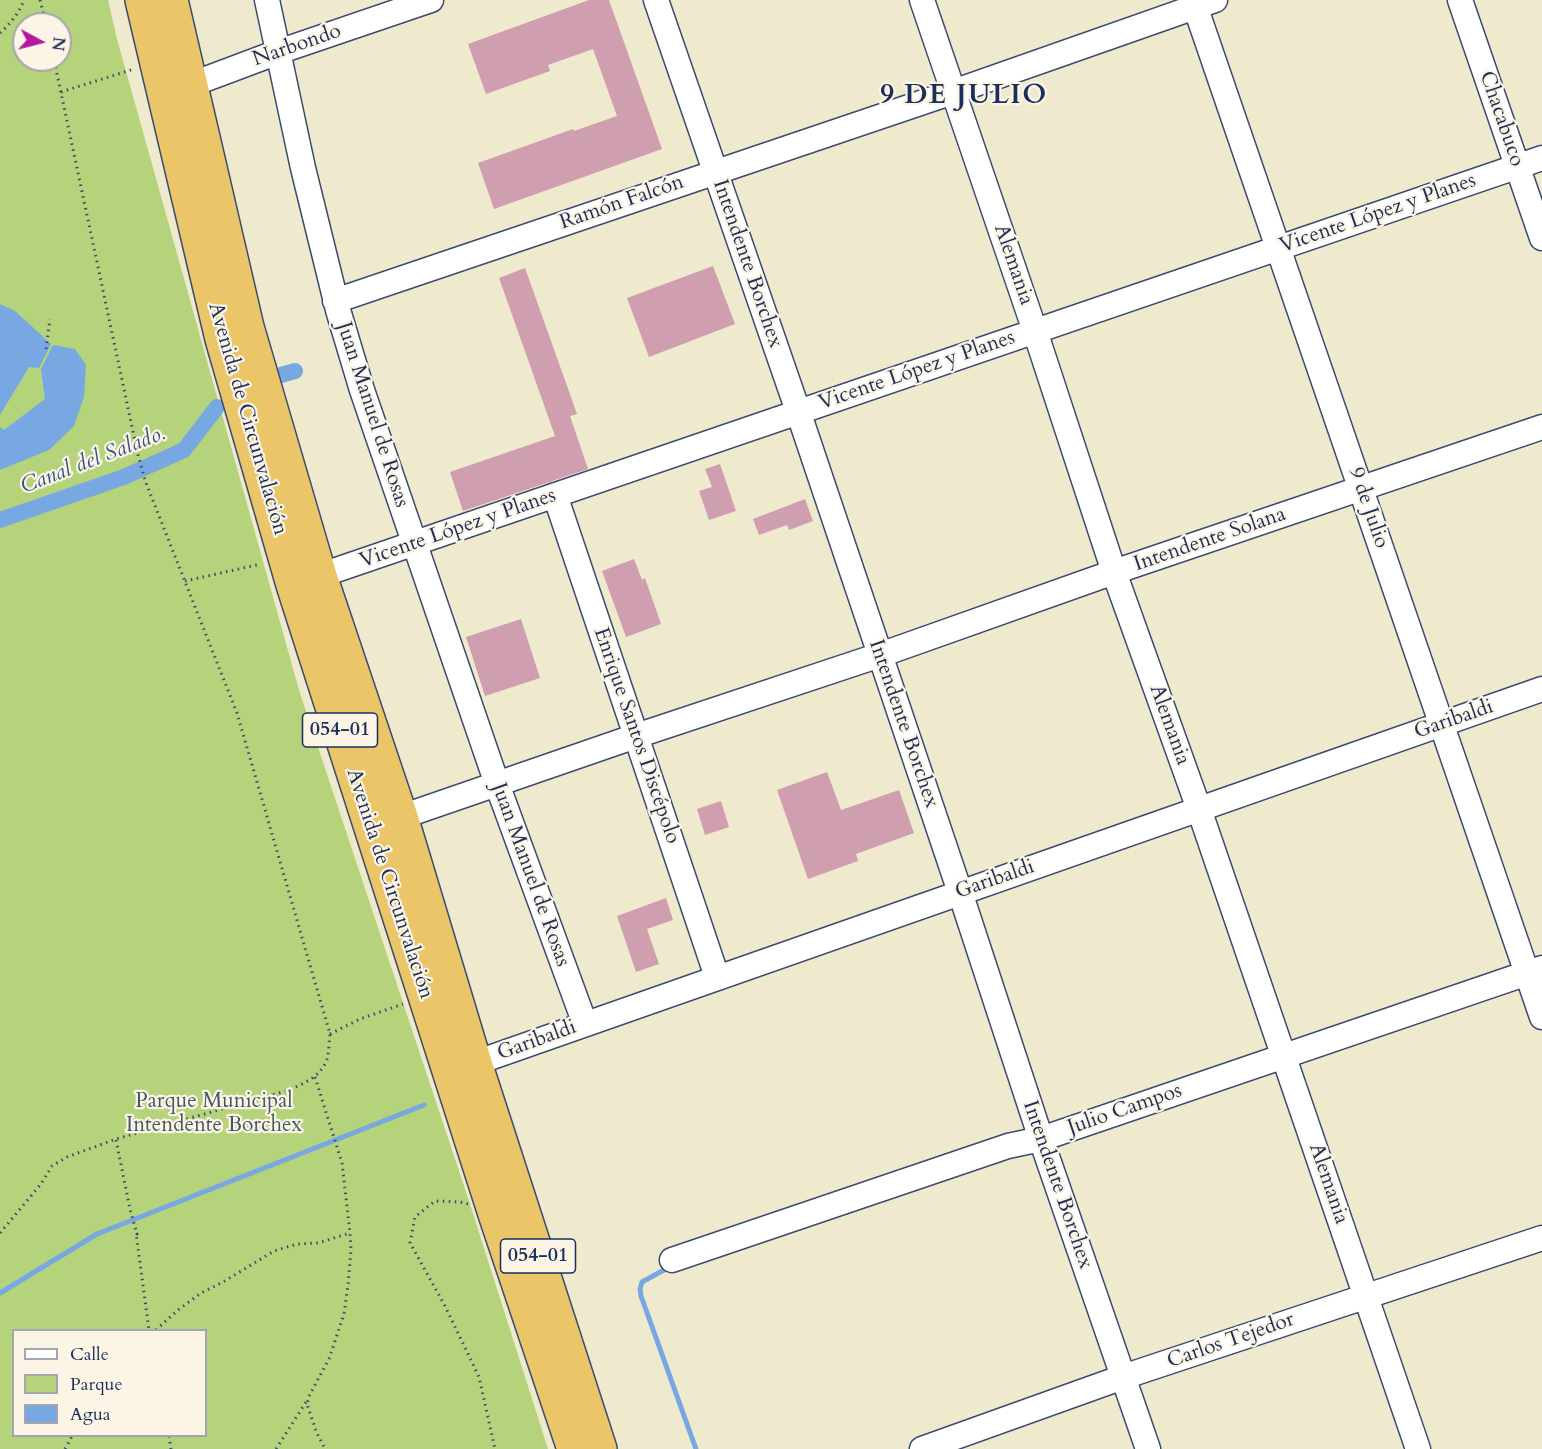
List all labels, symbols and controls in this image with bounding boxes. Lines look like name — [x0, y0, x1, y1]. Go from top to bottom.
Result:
north arrow — [12, 12, 72, 72]
street label: Narbondo — [250, 19, 344, 73]
text: N — [46, 36, 70, 52]
street label: Chacabuco — [1473, 68, 1529, 170]
district label: 9 DE JULIO — [880, 81, 1048, 113]
street label: Vicente López y Planes — [1276, 169, 1480, 259]
street label: Ramón Falcón — [557, 170, 687, 236]
street label: Intendente Borchex — [706, 177, 788, 351]
street label: Alemania — [987, 221, 1039, 309]
street label: Avenida de Circunvalación — [202, 300, 292, 538]
street label: Juan Manuel de Rosas — [330, 319, 414, 511]
street label: Vicente López y Planes — [815, 326, 1019, 416]
water label: Canal del Salado. — [17, 421, 169, 501]
street label: 9 de Julio — [1342, 464, 1394, 552]
street label: Vicente López y Planes — [356, 484, 560, 574]
street label: Intendente Solana — [1131, 502, 1289, 578]
street label: Enrique Santos Discépolo — [587, 625, 685, 847]
street label: Intendente Borchex — [862, 637, 944, 811]
street label: Alemania — [1143, 681, 1195, 769]
street label: Garibaldi — [1411, 695, 1497, 745]
road number: 054-01 — [302, 713, 378, 747]
street label: Avenida de Circunvalación — [340, 766, 438, 1002]
street label: Juan Manuel de Rosas — [485, 780, 575, 970]
street label: Garibaldi — [952, 855, 1038, 905]
street label: Garibaldi — [494, 1015, 580, 1067]
street label: Julio Campos — [1064, 1079, 1186, 1141]
park label: Parque Municipal Intendente Borchex — [126, 1089, 302, 1139]
street label: Intendente Borchex — [1016, 1098, 1098, 1272]
street label: Alemania — [1302, 1140, 1354, 1228]
road number: 054-01 — [500, 1239, 576, 1273]
street label: Carlos Tejedor — [1164, 1307, 1298, 1375]
legend — [12, 1329, 207, 1437]
text: Calle — [70, 1342, 109, 1367]
text: Parque — [70, 1372, 123, 1397]
text: Agua — [70, 1402, 111, 1427]

